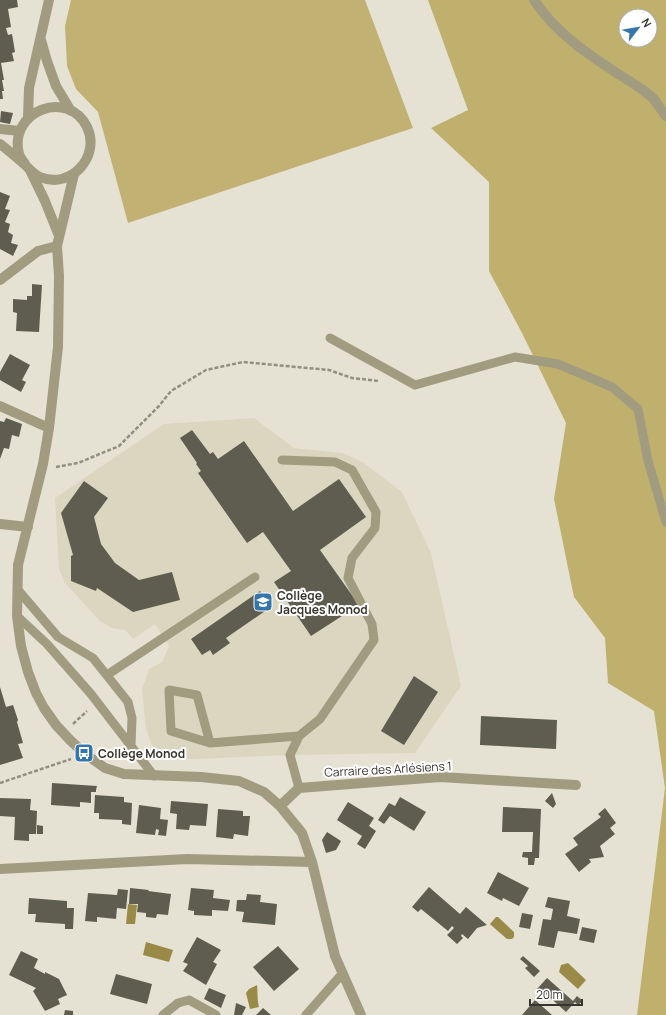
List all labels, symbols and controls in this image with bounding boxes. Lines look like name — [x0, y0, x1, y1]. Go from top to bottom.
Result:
north arrow — [618, 8, 658, 48]
text: N — [639, 15, 656, 30]
place label: Collège Jacques Monod — [277, 587, 368, 618]
school or university icon: Collège Jacques Monod — [252, 591, 274, 613]
bus stop icon: Collège Monod — [73, 742, 95, 764]
place label: Collège Monod — [98, 745, 185, 762]
street label: Carraire des Arlésiens 1 — [324, 757, 452, 781]
scale bar — [530, 981, 582, 1007]
text: 20 m — [536, 986, 563, 1003]

